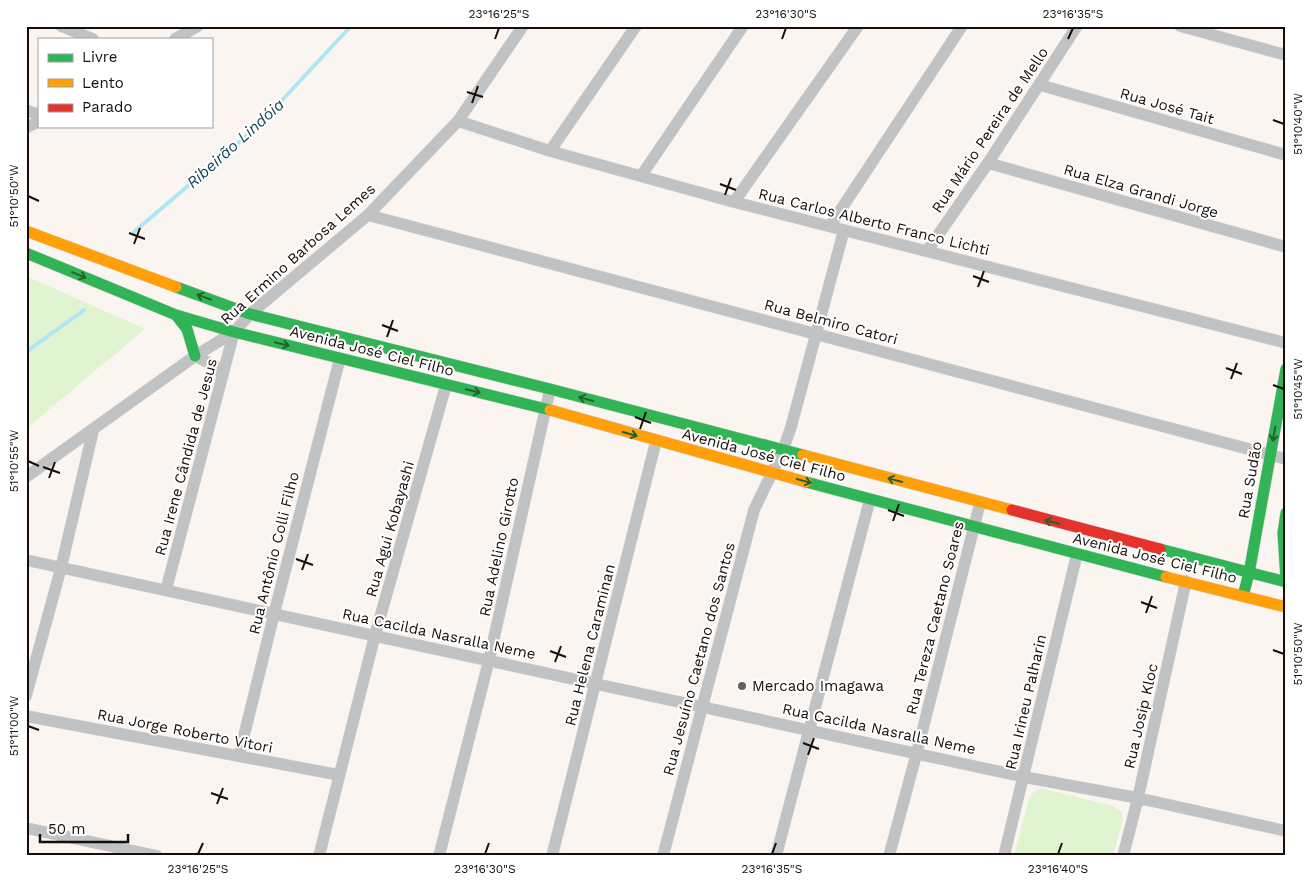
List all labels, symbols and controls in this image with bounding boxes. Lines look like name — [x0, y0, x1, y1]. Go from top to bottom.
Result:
text: 23°16'25"S — [469, 7, 529, 21]
text: 23°16'30"S — [755, 7, 817, 21]
text: 23°16'35"S — [1043, 7, 1103, 21]
legend — [38, 38, 212, 128]
street label: Rua Mário Pereira de Mello — [928, 44, 1052, 216]
text: Livre — [82, 48, 117, 66]
text: Lento — [82, 74, 124, 92]
street label: Rua José Tait — [1118, 84, 1217, 128]
text: 51°10'40"W — [1291, 92, 1305, 155]
water label: Ribeirão Lindóia — [183, 95, 288, 192]
text: Parado — [82, 98, 132, 116]
street label: Rua Elza Grandi Jorge — [1062, 160, 1220, 222]
text: 51°10'50"W — [7, 164, 21, 227]
street label: Rua Ermino Barbosa Lemes — [217, 180, 379, 328]
street label: Rua Carlos Alberto Franco Lichti — [757, 185, 991, 259]
one-way arrow — [71, 271, 87, 280]
one-way arrow — [197, 292, 212, 301]
street label: Rua Belmiro Catori — [762, 296, 900, 348]
street label: Avenida José Ciel Filho — [288, 322, 456, 380]
one-way arrow — [273, 340, 289, 349]
street label: Rua Irene Cândida de Jesus — [151, 356, 221, 558]
text: 51°10'45"W — [1291, 358, 1305, 420]
one-way arrow — [465, 387, 481, 397]
one-way arrow — [578, 393, 594, 403]
street label: Avenida José Ciel Filho — [680, 424, 848, 486]
one-way arrow — [1268, 425, 1278, 441]
text: 51°10'55"W — [7, 429, 21, 492]
one-way arrow — [622, 429, 638, 439]
street label: Rua Sudão — [1234, 440, 1266, 520]
street label: Rua Agui Kobayashi — [362, 459, 418, 599]
street label: Rua Antônio Colli Filho — [245, 470, 303, 636]
one-way arrow — [888, 475, 904, 485]
street label: Rua Adelino Girotto — [475, 476, 523, 618]
one-way arrow — [795, 477, 811, 487]
one-way arrow — [1045, 517, 1061, 526]
street label: Rua Tereza Caetano Soares — [902, 519, 968, 717]
street label: Avenida José Ciel Filho — [1071, 529, 1239, 587]
street label: Rua Jesuíno Caetano dos Santos — [659, 540, 739, 778]
street label: Rua Helena Caraminan — [561, 562, 619, 728]
street label: Rua Cacilda Nasralla Neme — [341, 605, 537, 663]
text: 51°10'50"W — [1291, 622, 1305, 685]
street label: Rua Irineu Palharin — [1002, 632, 1050, 772]
street label: Rua Josip Kloc — [1120, 662, 1162, 770]
place label: Mercado Imagawa — [752, 677, 884, 695]
marker: Mercado Imagawa — [736, 680, 748, 692]
text: 51°11'00"W — [7, 695, 21, 756]
street label: Rua Cacilda Nasralla Neme — [781, 700, 977, 758]
street label: Rua Jorge Roberto Vitori — [96, 705, 274, 757]
scale bar — [40, 812, 128, 844]
text: 50 m — [48, 820, 85, 838]
text: 23°16'25"S — [168, 862, 228, 876]
text: 23°16'30"S — [454, 862, 516, 876]
text: 23°16'35"S — [742, 862, 802, 876]
text: 23°16'40"S — [1028, 862, 1088, 876]

